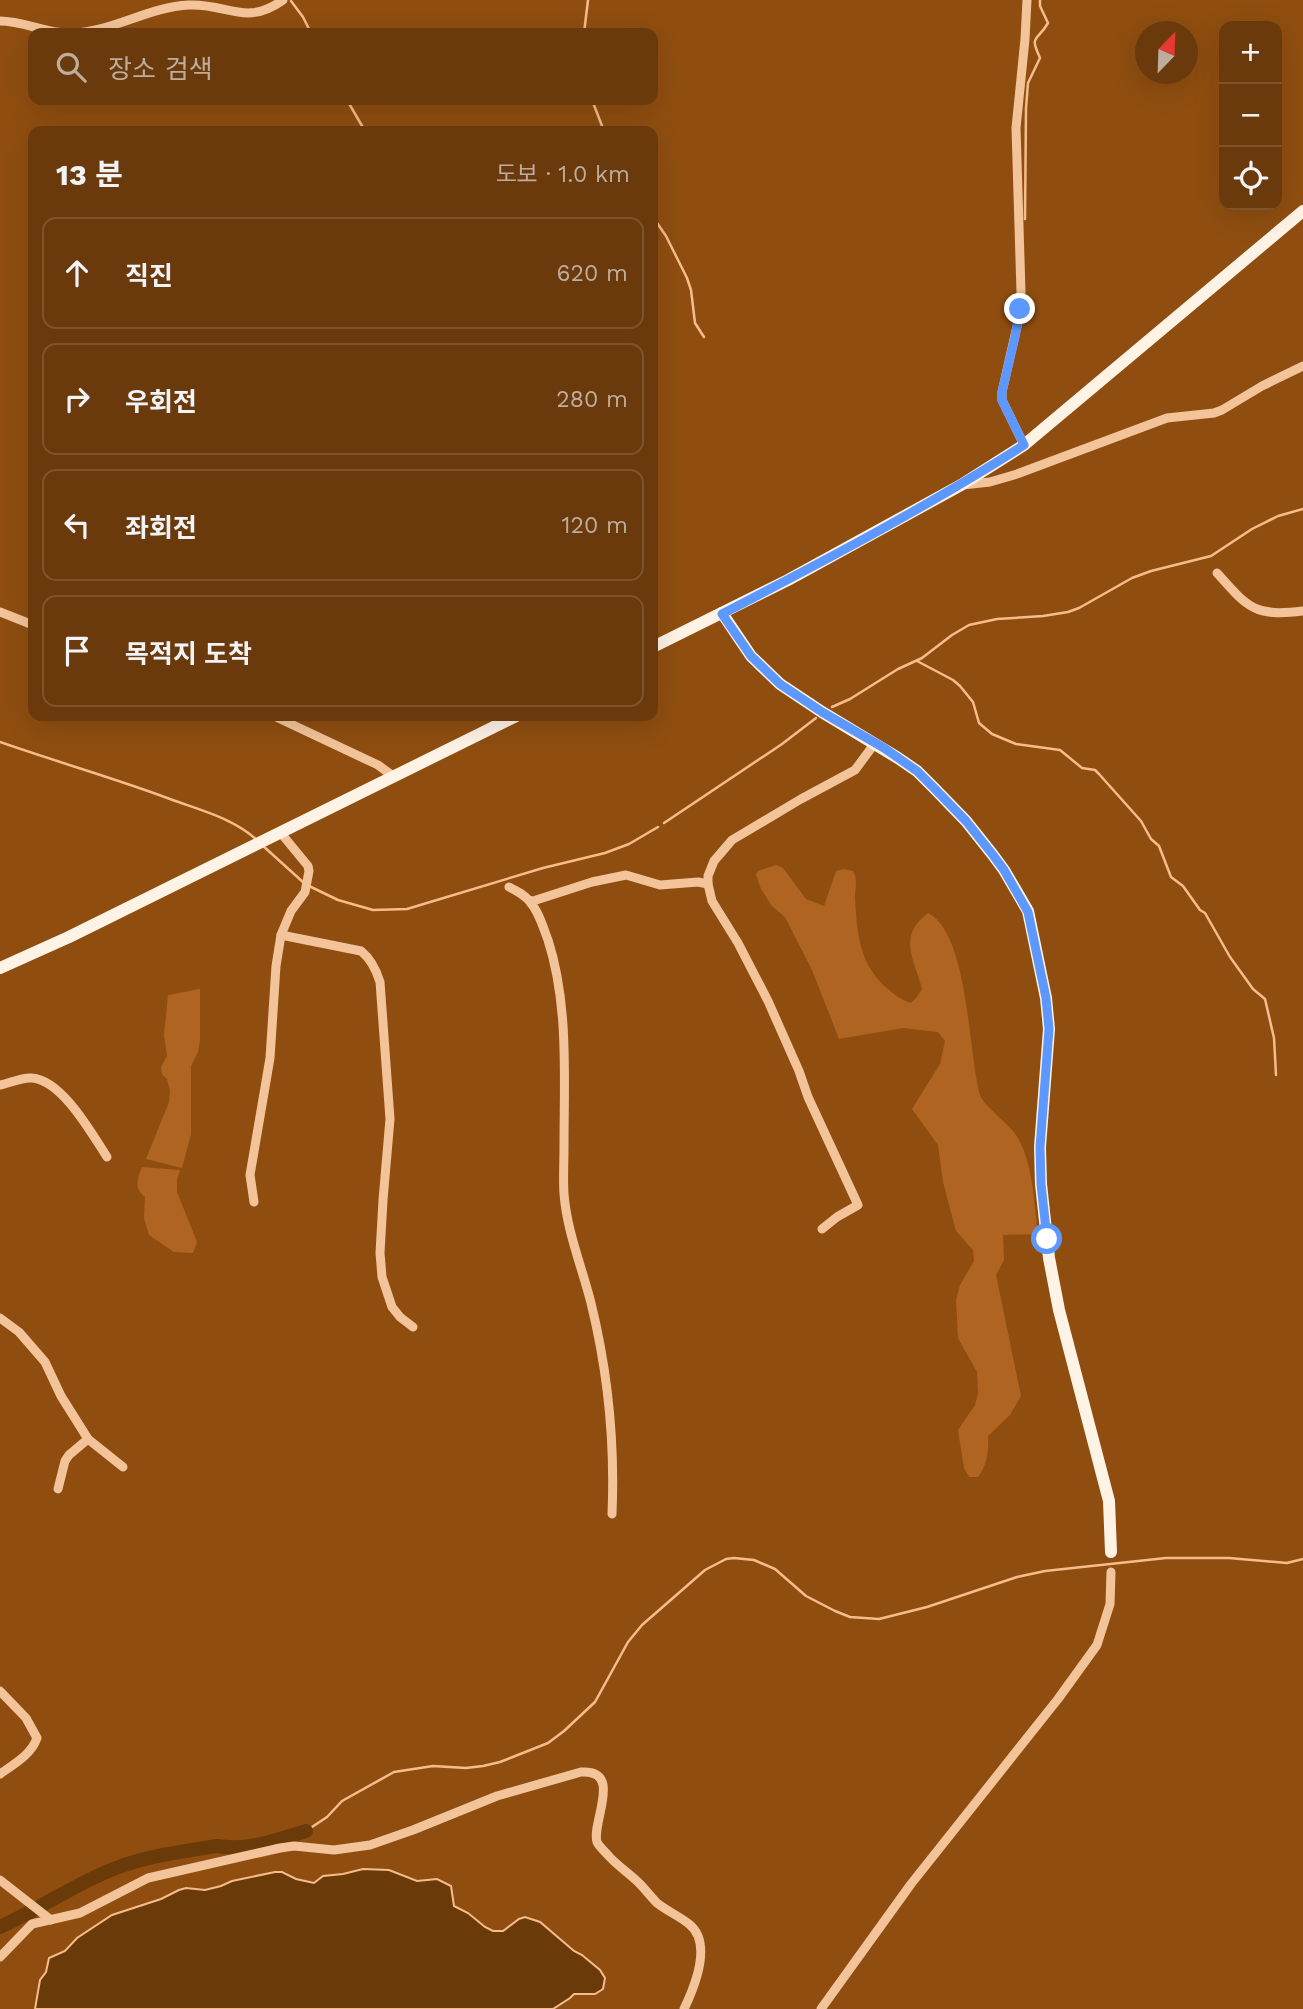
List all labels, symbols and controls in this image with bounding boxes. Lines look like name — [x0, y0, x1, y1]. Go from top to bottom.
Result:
north arrow — [1135, 21, 1198, 84]
map controls — [1219, 21, 1282, 210]
button: + — [1219, 21, 1282, 84]
search box — [28, 28, 658, 105]
icon: search — [52, 48, 90, 86]
text: 장소 검색 — [108, 54, 213, 84]
button: − — [1219, 84, 1282, 147]
button: locate — [1219, 147, 1282, 210]
text: 13 분 — [56, 157, 123, 192]
text: 도보 · 1.0 km — [496, 161, 630, 188]
icon: ahead — [58, 254, 96, 292]
text: 620 m — [557, 260, 628, 287]
text: 직진 — [125, 261, 173, 291]
route end — [1004, 293, 1035, 324]
icon: right — [58, 380, 96, 418]
text: 280 m — [556, 386, 628, 413]
text: 우회전 — [125, 387, 197, 417]
icon: left — [58, 506, 96, 544]
text: 120 m — [562, 512, 628, 539]
text: 좌회전 — [125, 513, 197, 543]
icon: arrive — [58, 632, 96, 670]
text: 목적지 도착 — [125, 639, 252, 669]
route start — [1031, 1223, 1062, 1254]

